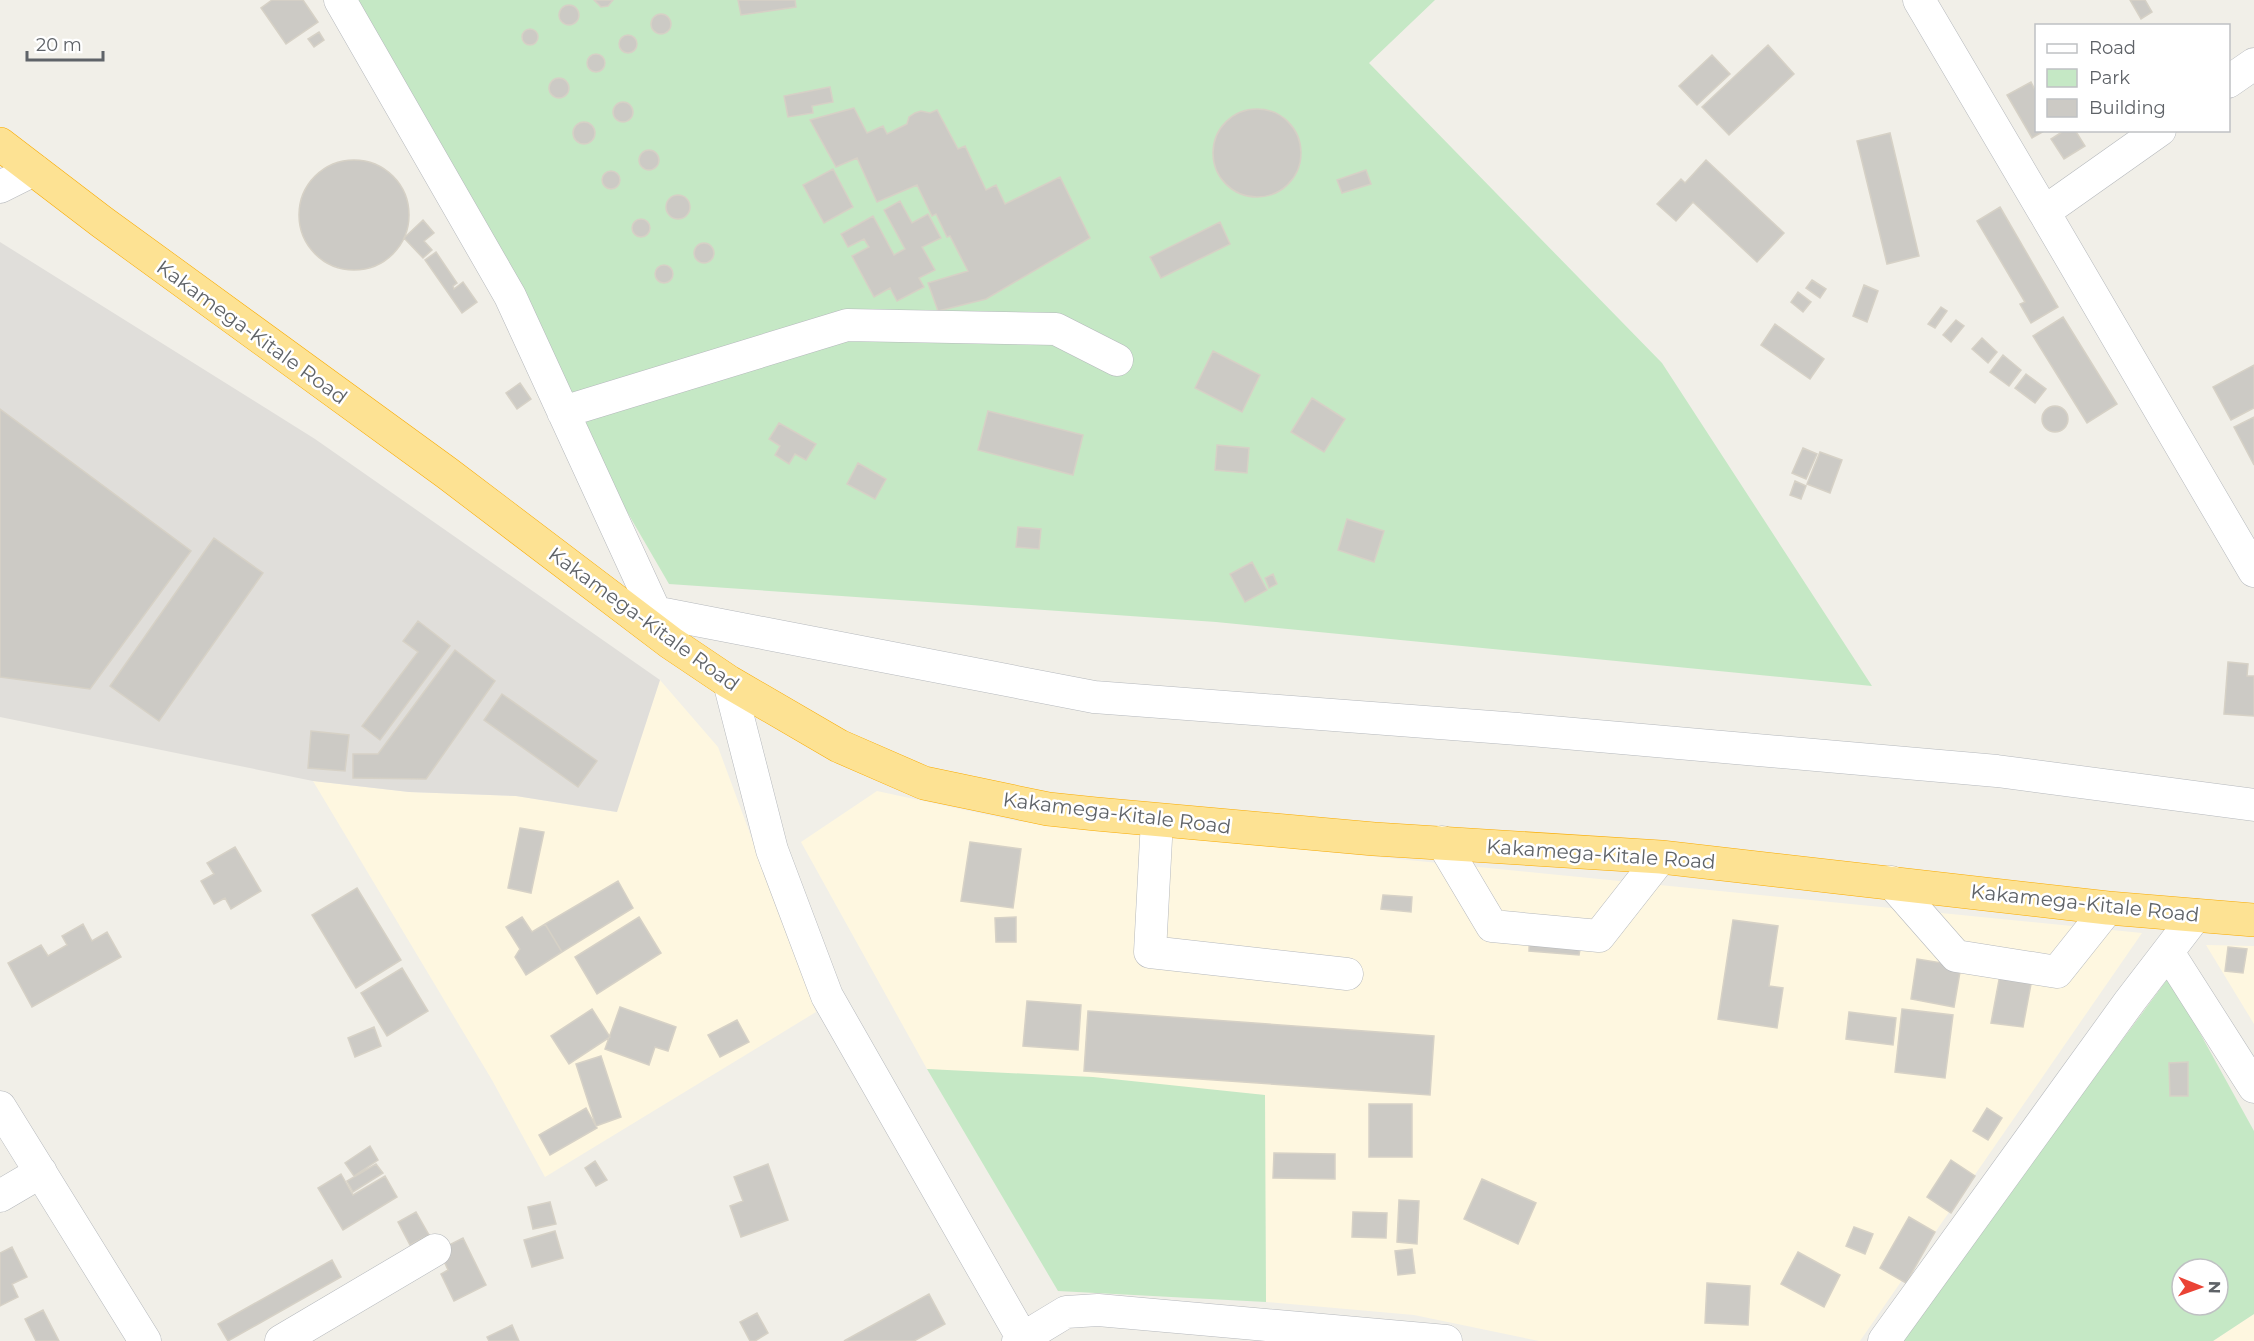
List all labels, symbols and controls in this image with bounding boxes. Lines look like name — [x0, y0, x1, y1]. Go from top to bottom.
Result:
scale bar — [27, 24, 104, 62]
legend — [2035, 24, 2230, 132]
text: 20 m — [36, 34, 82, 56]
text: Road — [2089, 37, 2136, 59]
text: Park — [2089, 67, 2130, 89]
text: Building — [2089, 97, 2166, 119]
street label: Kakamega-Kitale Road — [152, 255, 352, 409]
street label: Kakamega-Kitale Road — [544, 542, 744, 696]
street label: Kakamega-Kitale Road — [1002, 787, 1232, 839]
street label: Kakamega-Kitale Road — [1486, 834, 1716, 874]
street label: Kakamega-Kitale Road — [1970, 879, 2200, 927]
north arrow — [2170, 1257, 2230, 1317]
text: N — [2205, 1281, 2224, 1294]

